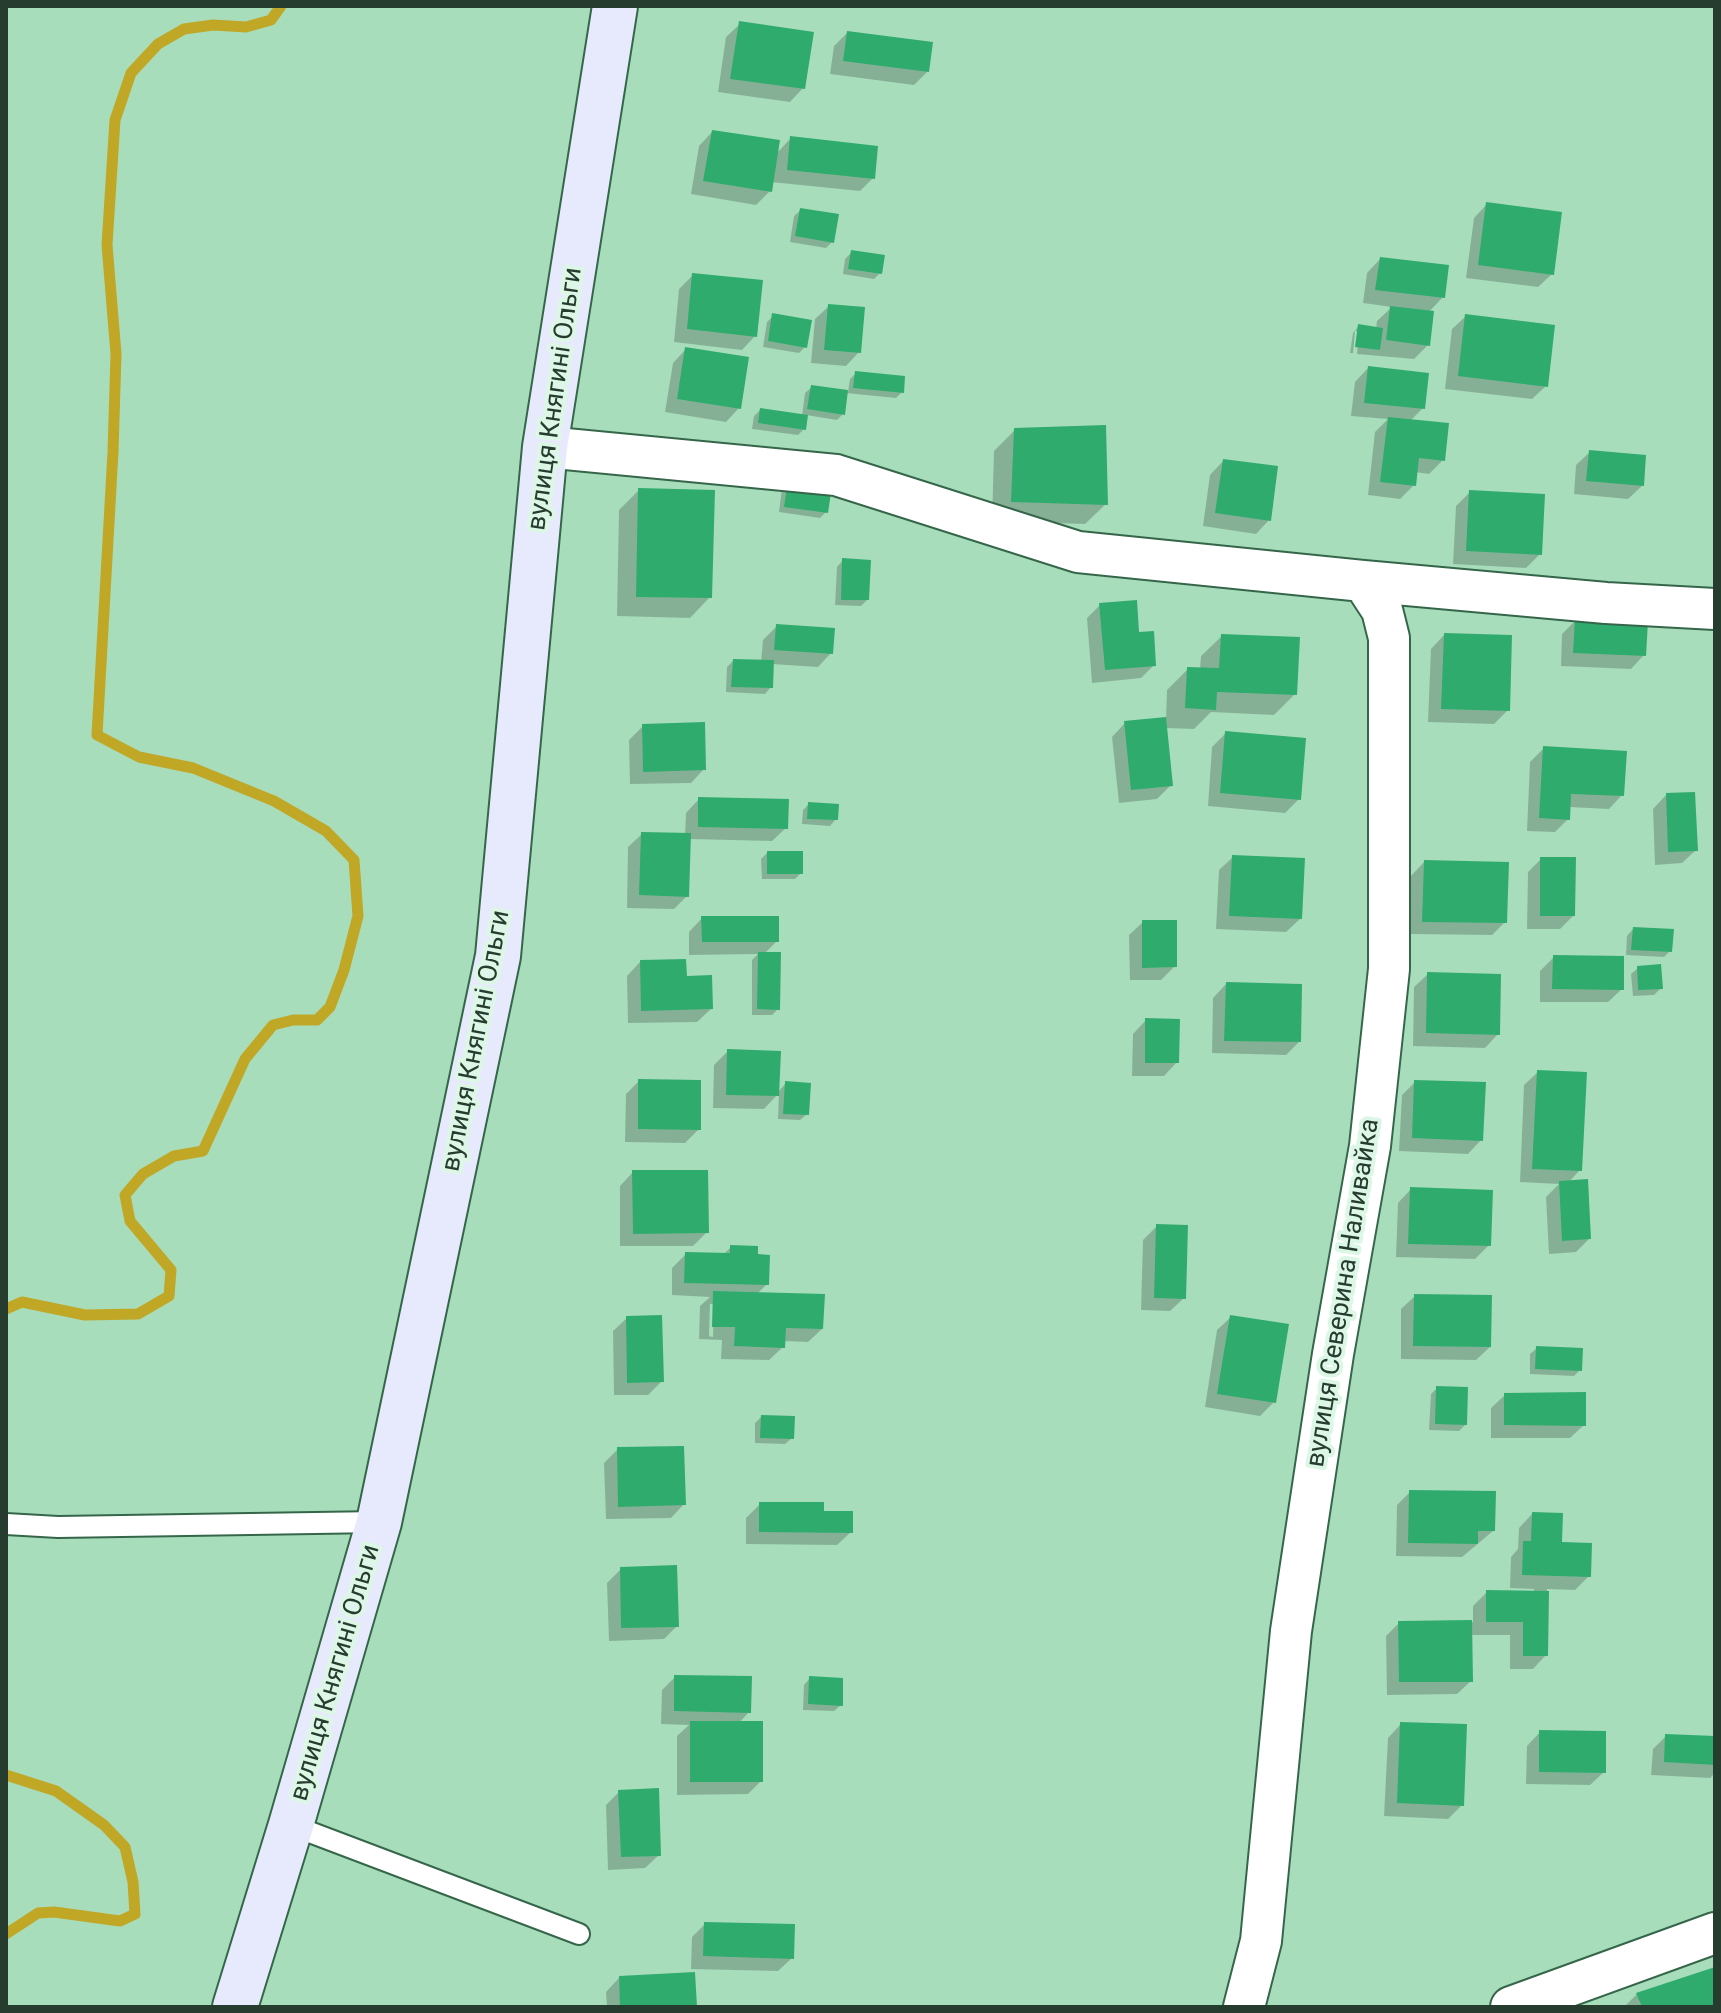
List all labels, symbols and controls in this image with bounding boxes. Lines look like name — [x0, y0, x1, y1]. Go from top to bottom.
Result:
street label: вулиця Княгині Ольги — [522, 266, 590, 532]
street label: вулиця Княгині Ольги — [436, 908, 518, 1174]
street label: вулиця Северина Наливайка — [1301, 1117, 1387, 1469]
street label: вулиця Княгині Ольги — [284, 1541, 388, 1805]

